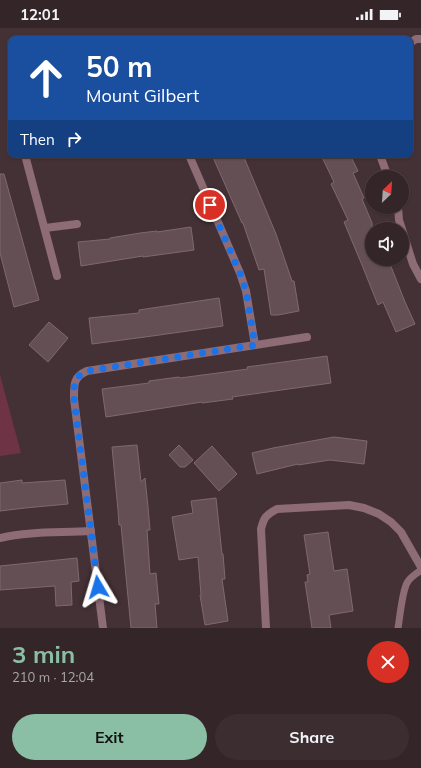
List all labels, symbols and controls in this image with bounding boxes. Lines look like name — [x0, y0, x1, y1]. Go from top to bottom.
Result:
text: 12:01 — [20, 5, 60, 24]
text: 50 m — [86, 49, 152, 84]
icon: ahead — [20, 52, 72, 104]
text: Mount Gilbert — [86, 84, 199, 107]
icon: right — [63, 128, 85, 150]
text: Then — [20, 130, 55, 149]
north arrow — [365, 170, 409, 214]
map controls — [365, 170, 409, 266]
pin — [193, 188, 227, 222]
icon: arrive — [199, 194, 221, 216]
button: sound — [365, 222, 409, 266]
position arrow — [77, 566, 119, 608]
text: 3 min — [12, 639, 75, 669]
button: close — [367, 641, 409, 683]
text: 210 m · 12:04 — [12, 669, 94, 685]
button: Exit — [12, 714, 207, 760]
button: Share — [215, 714, 409, 760]

